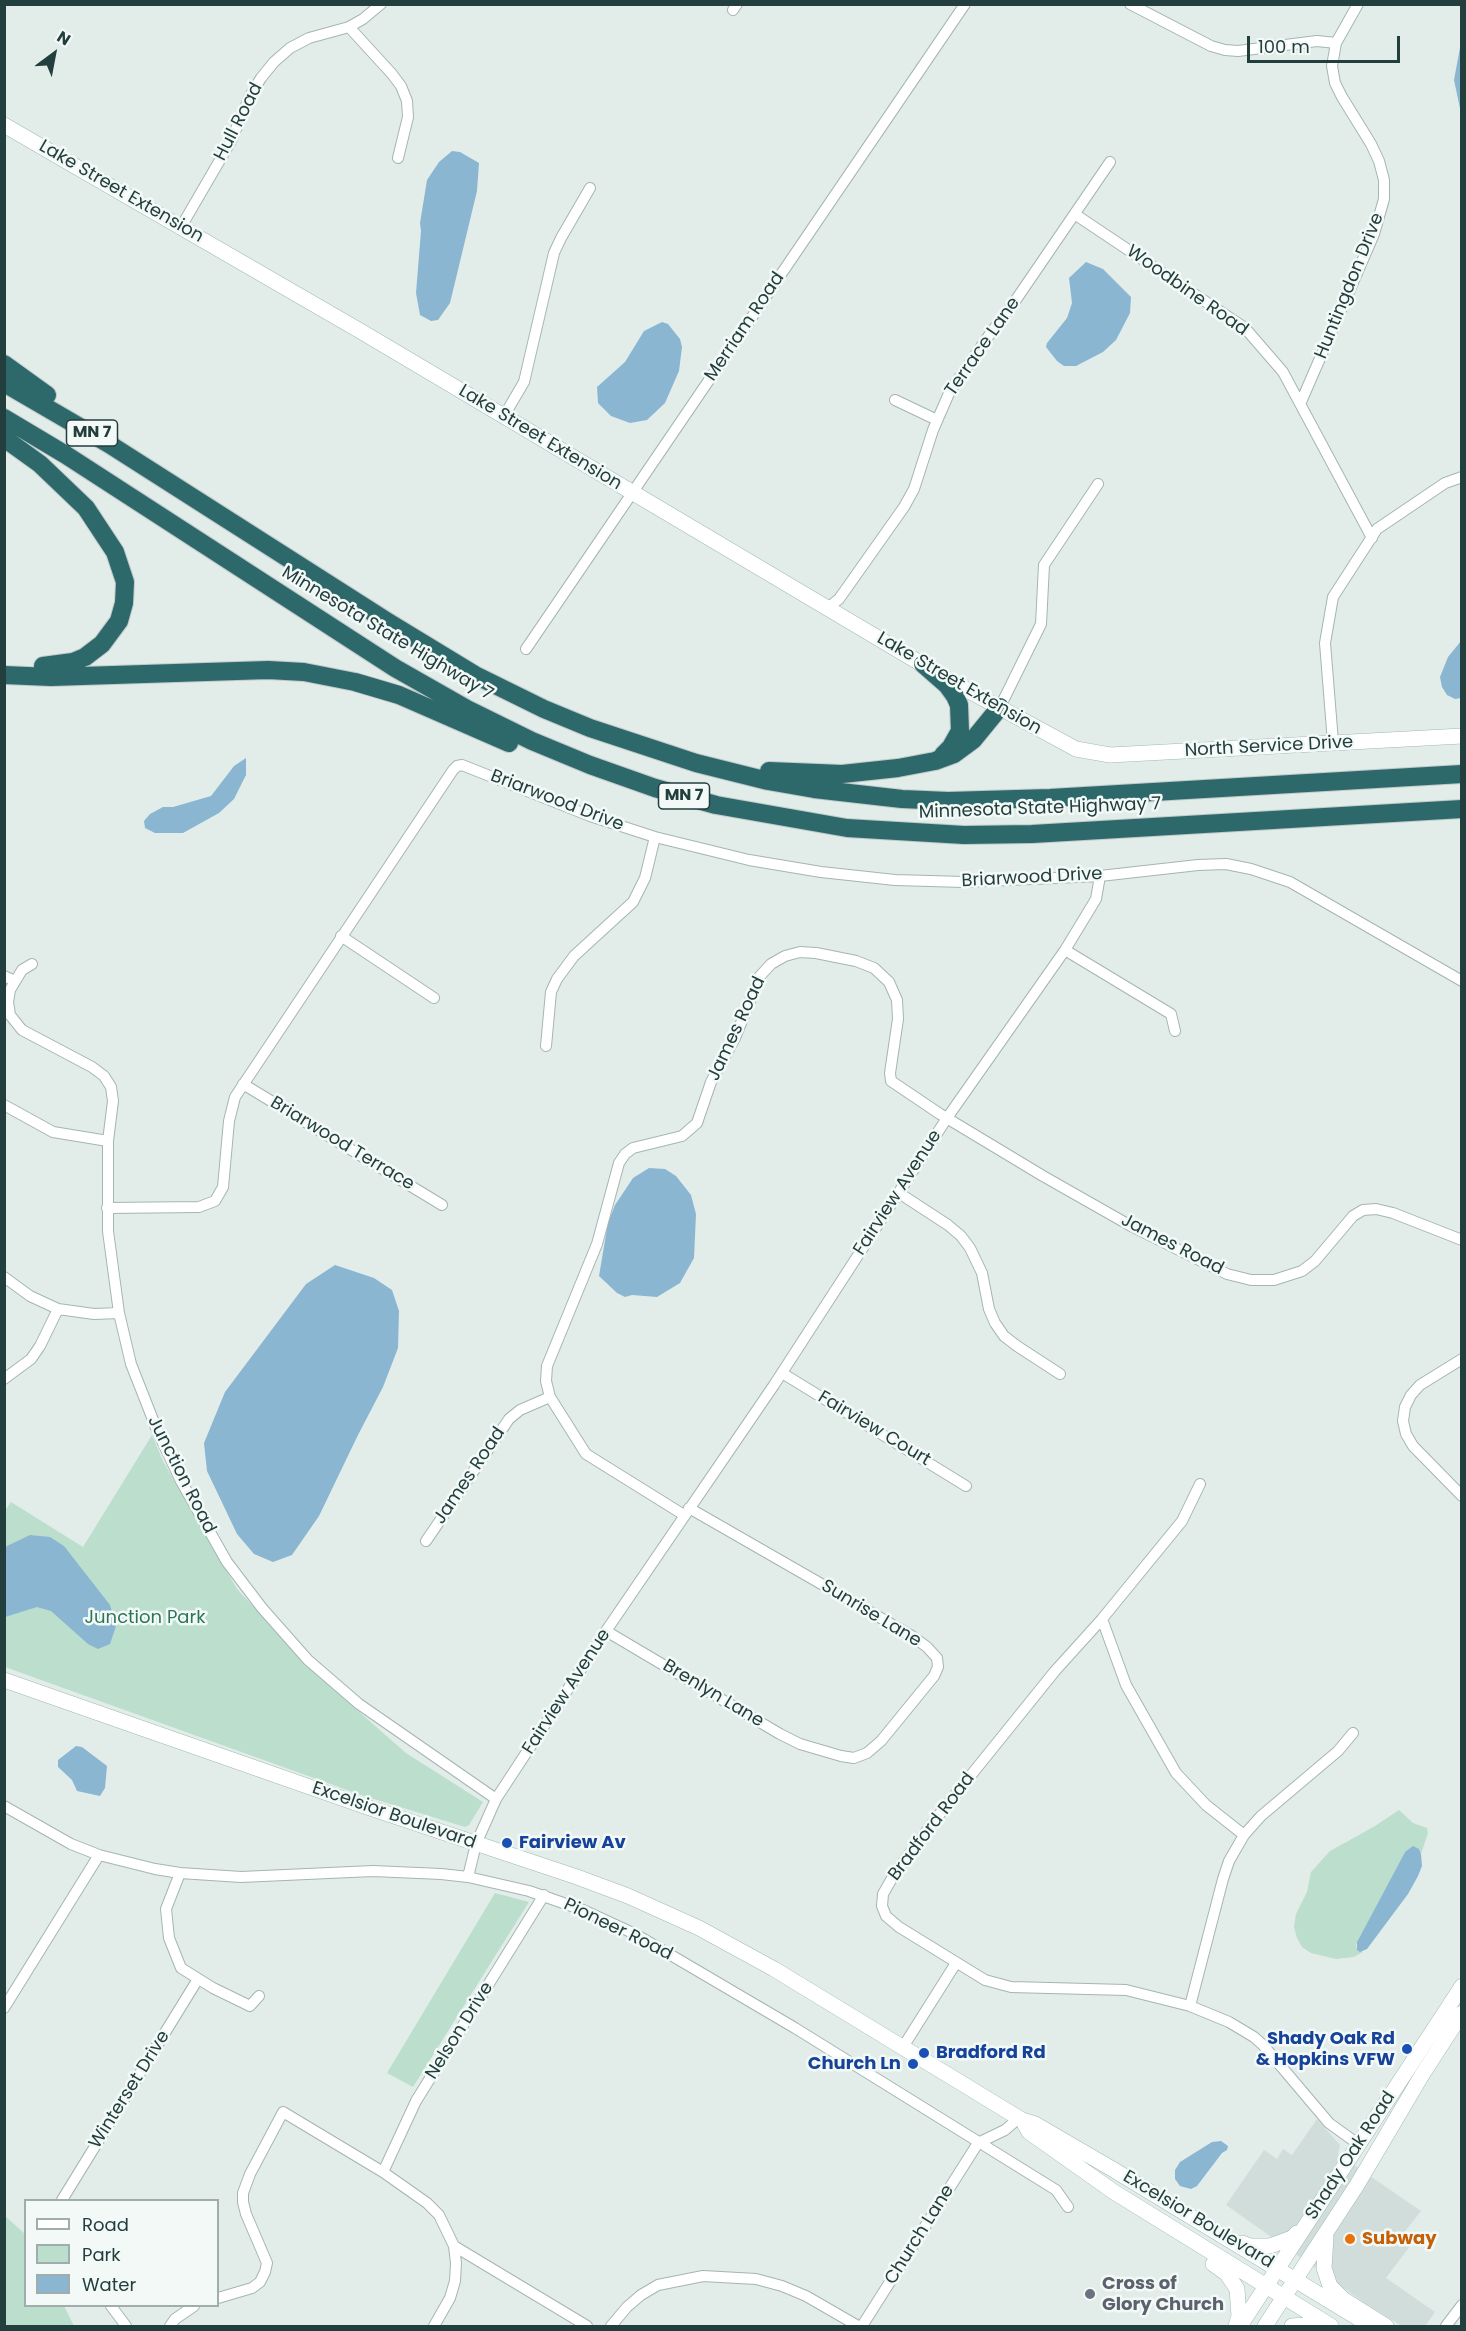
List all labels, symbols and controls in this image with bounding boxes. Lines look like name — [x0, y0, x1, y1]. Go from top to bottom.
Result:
north arrow — [24, 24, 84, 84]
scale bar — [1250, 24, 1403, 62]
text: N — [53, 25, 75, 51]
text: 100 m — [1258, 34, 1310, 59]
street label: Hull Road — [210, 79, 268, 165]
street label: Lake Street Extension — [35, 136, 207, 248]
street label: Huntingdon Drive — [1311, 210, 1389, 362]
street label: Woodbine Road — [1122, 241, 1252, 341]
street label: Merriam Road — [701, 268, 789, 386]
street label: Terrace Lane — [941, 293, 1025, 401]
street label: Lake Street Extension — [454, 381, 626, 495]
road number: MN 7 — [66, 420, 118, 446]
street label: Minnesota State Highway 7 — [277, 562, 497, 706]
street label: Lake Street Extension — [873, 628, 1045, 740]
street label: North Service Drive — [1184, 732, 1354, 762]
street label: Briarwood Drive — [487, 766, 627, 836]
road number: MN 7 — [658, 783, 710, 809]
street label: Minnesota State Highway 7 — [918, 794, 1162, 824]
street label: Briarwood Drive — [961, 864, 1103, 892]
street label: James Road — [703, 973, 771, 1085]
street label: Briarwood Terrace — [266, 1092, 418, 1196]
street label: Fairview Avenue — [849, 1126, 947, 1260]
street label: James Road — [1117, 1210, 1227, 1280]
street label: Fairview Court — [814, 1387, 934, 1471]
street label: Junction Road — [142, 1413, 220, 1537]
street label: James Road — [430, 1423, 510, 1529]
street label: Sunrise Lane — [817, 1576, 925, 1652]
park label: Junction Park — [85, 1607, 205, 1629]
street label: Fairview Avenue — [518, 1625, 616, 1759]
street label: Brenlyn Lane — [659, 1655, 767, 1733]
street label: Bradford Road — [884, 1769, 980, 1885]
street label: Excelsior Boulevard — [309, 1778, 479, 1854]
place label: Fairview Av — [519, 1832, 626, 1854]
marker: Fairview Av — [500, 1836, 514, 1850]
street label: Pioneer Road — [560, 1894, 676, 1966]
street label: Nelson Drive — [422, 1978, 498, 2084]
street label: Winterset Drive — [85, 2027, 175, 2153]
place label: Shady Oak Rd & Hopkins VFW — [1256, 2028, 1395, 2070]
place label: Bradford Rd — [936, 2042, 1046, 2064]
marker: Shady Oak Rd & Hopkins VFW — [1400, 2042, 1414, 2056]
marker: Bradford Rd — [917, 2046, 931, 2060]
place label: Church Ln — [808, 2053, 901, 2075]
marker: Church Ln — [906, 2057, 920, 2071]
street label: Shady Oak Road — [1301, 2088, 1401, 2224]
street label: Excelsior Boulevard — [1119, 2166, 1277, 2274]
street label: Church Lane — [881, 2181, 959, 2289]
legend — [24, 2199, 219, 2307]
text: Road — [82, 2212, 129, 2237]
place label: Subway — [1362, 2228, 1437, 2250]
marker: Subway — [1343, 2232, 1357, 2246]
text: Park — [82, 2242, 121, 2267]
text: Water — [82, 2272, 136, 2297]
place label: Cross of Glory Church — [1102, 2273, 1224, 2316]
marker: Cross of Glory Church — [1083, 2287, 1097, 2301]

